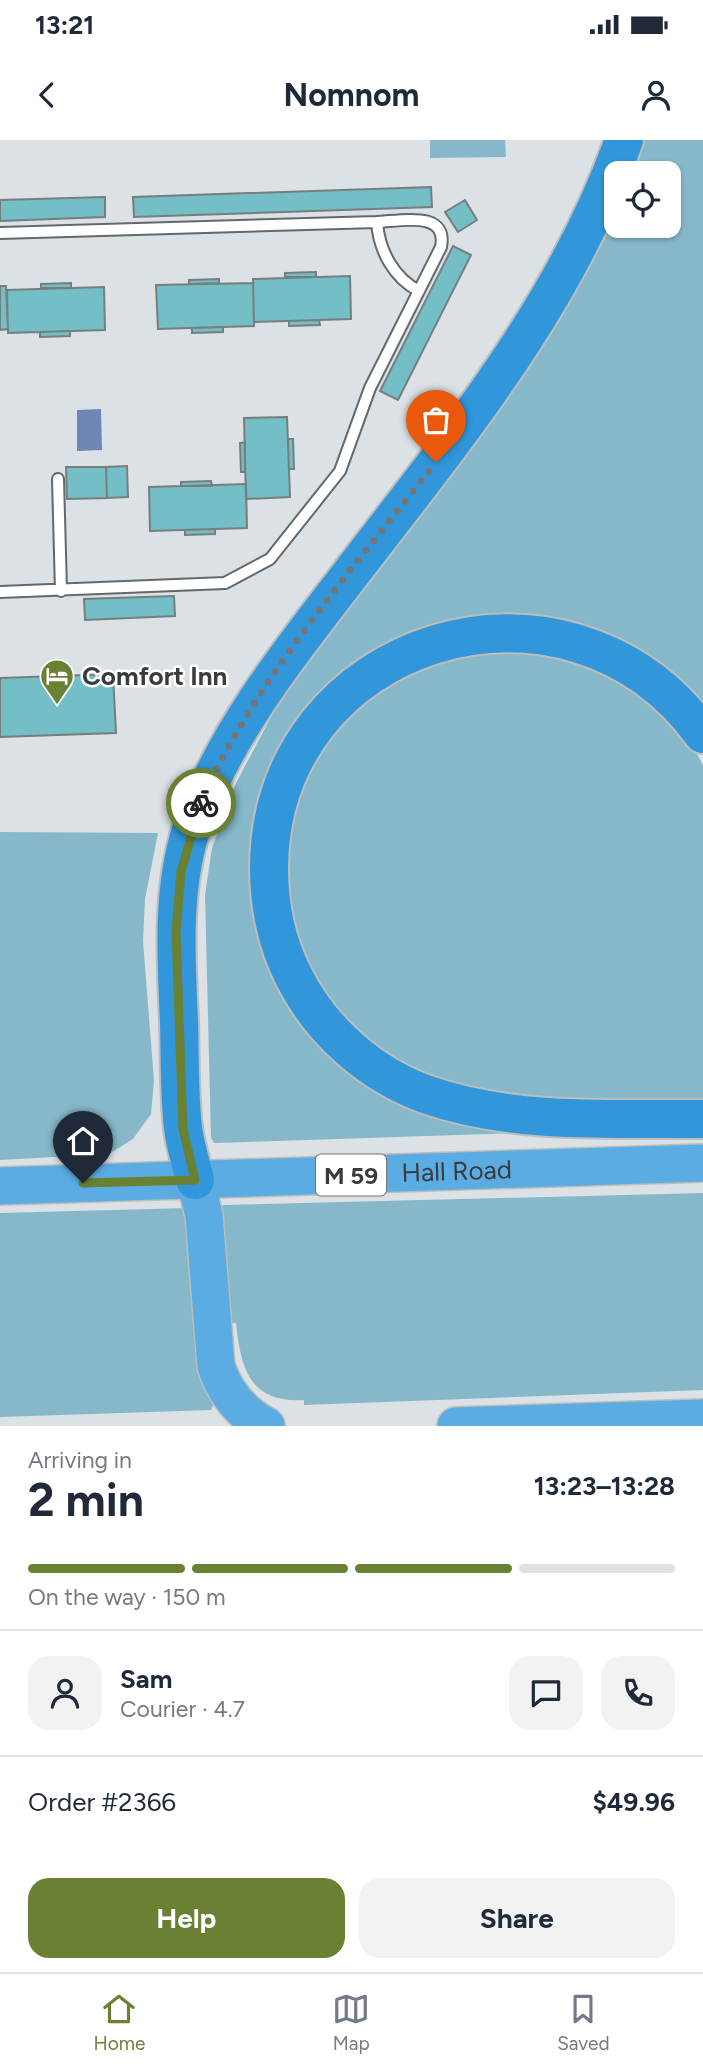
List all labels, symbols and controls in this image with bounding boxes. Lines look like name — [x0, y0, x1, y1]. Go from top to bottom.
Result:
text: 13:21 — [35, 9, 94, 41]
icon: back — [28, 76, 66, 114]
text: Nomnom — [284, 76, 419, 114]
icon: person — [637, 76, 675, 114]
map controls — [604, 161, 681, 238]
button: locate — [604, 161, 681, 238]
pin — [406, 390, 466, 462]
icon: bag — [417, 401, 455, 439]
hotel icon: Comfort Inn — [38, 657, 76, 706]
place label: Comfort Inn — [82, 660, 227, 692]
courier — [166, 768, 236, 838]
icon: bike — [182, 784, 220, 822]
pin — [53, 1111, 113, 1183]
icon: home — [64, 1122, 102, 1160]
street label: Hall Road — [401, 1153, 513, 1189]
road number: M 59 — [316, 1155, 386, 1196]
text: Arriving in — [28, 1446, 132, 1474]
text: 13:23–13:28 — [534, 1470, 675, 1502]
text: 2 min — [28, 1472, 144, 1528]
text: On the way · 150 m — [28, 1583, 225, 1611]
button: person — [28, 1656, 102, 1730]
button: chat — [509, 1656, 583, 1730]
button: phone — [601, 1656, 675, 1730]
text: Sam — [120, 1663, 172, 1695]
text: Courier · 4.7 — [120, 1695, 245, 1723]
text: Order #2366 — [28, 1786, 176, 1818]
text: $49.96 — [592, 1786, 675, 1818]
button: Help — [28, 1878, 345, 1958]
button: Share — [359, 1878, 675, 1958]
tab: Home — [93, 1990, 145, 2055]
tab: Map — [332, 1990, 370, 2055]
tab: Saved — [557, 1990, 610, 2055]

